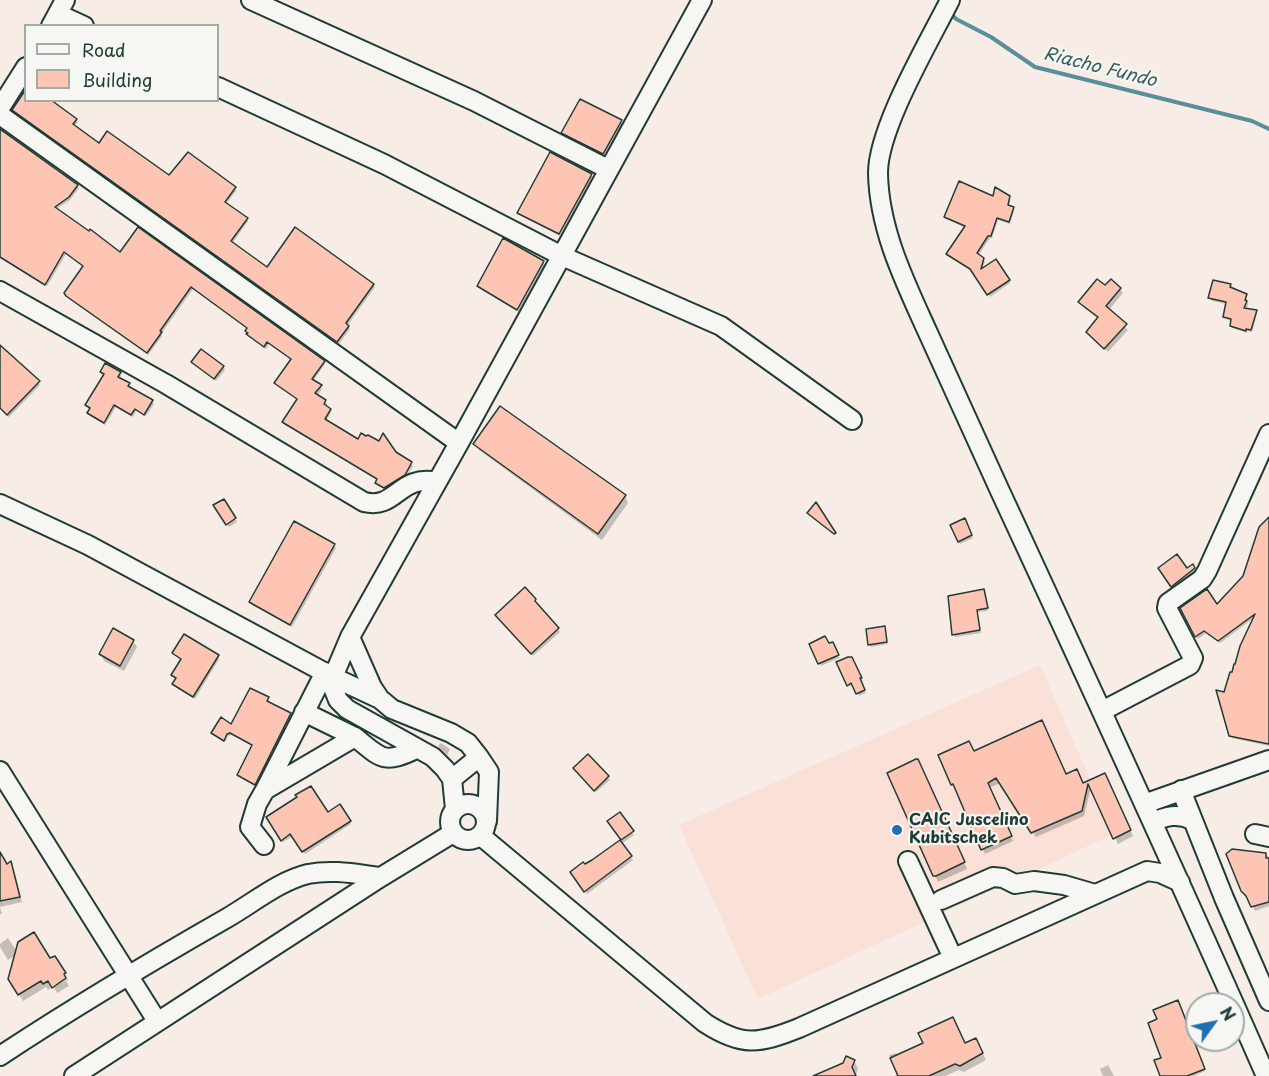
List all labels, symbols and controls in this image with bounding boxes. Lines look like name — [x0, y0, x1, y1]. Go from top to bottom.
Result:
legend — [24, 24, 219, 102]
text: Road — [82, 36, 126, 63]
water label: Riacho Fundo — [1041, 44, 1159, 92]
text: Building — [82, 66, 152, 93]
place label: CAIC Juscelino Kubitschek — [909, 811, 1028, 849]
marker: CAIC Juscelino Kubitschek — [890, 823, 904, 837]
north arrow — [1185, 992, 1245, 1052]
text: N — [1215, 1001, 1242, 1025]

